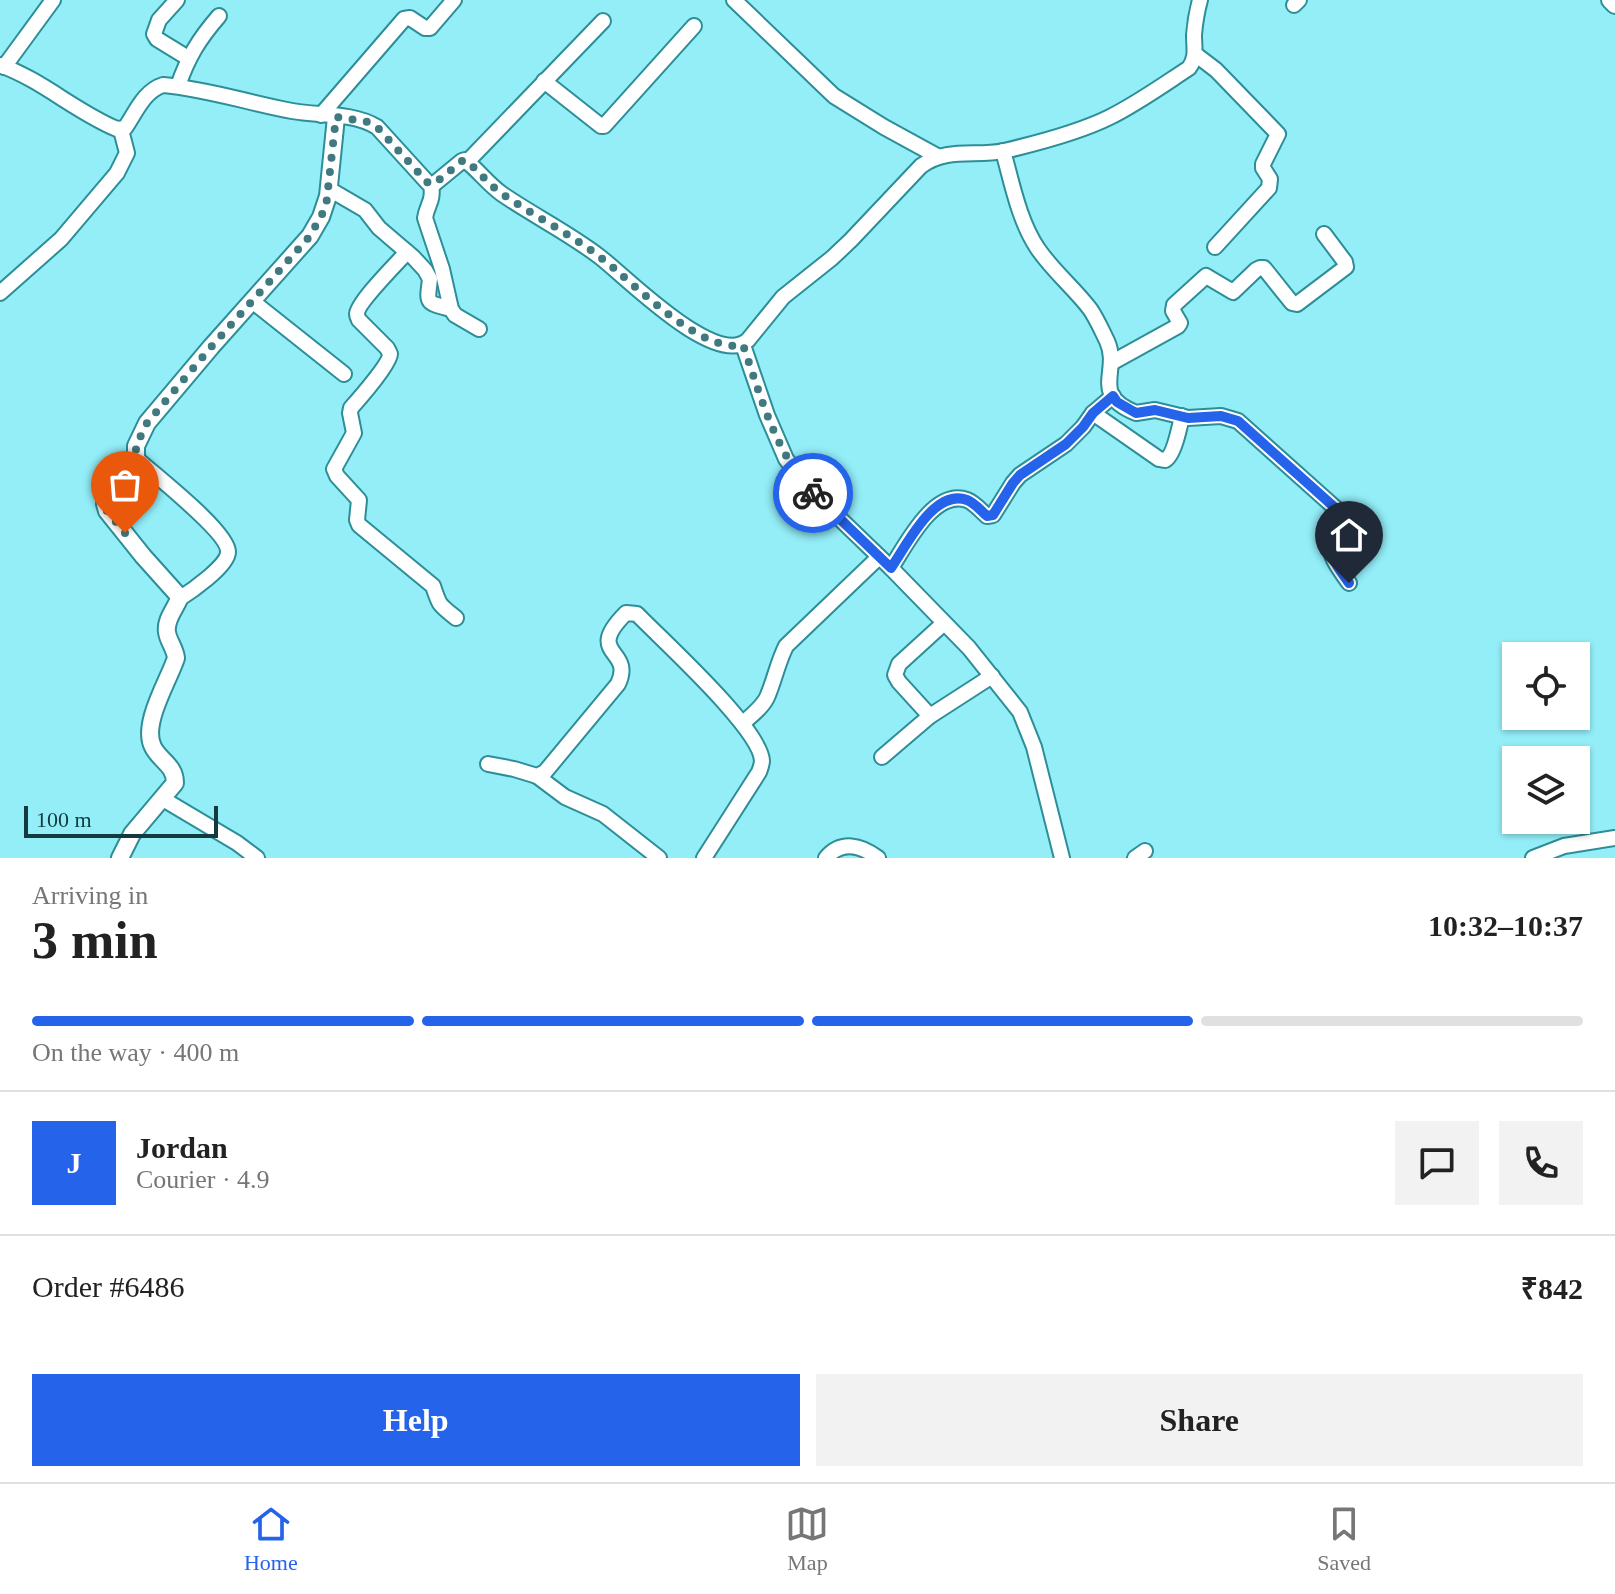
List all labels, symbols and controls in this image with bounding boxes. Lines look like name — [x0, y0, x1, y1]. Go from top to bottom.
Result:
pin — [91, 451, 159, 533]
courier — [773, 453, 853, 533]
icon: bag — [103, 463, 147, 507]
icon: bike — [791, 471, 835, 515]
pin — [1315, 501, 1383, 583]
icon: home — [1327, 513, 1371, 557]
map controls — [1502, 642, 1590, 834]
button: locate — [1502, 642, 1590, 730]
button: layers — [1502, 746, 1590, 834]
scale bar — [24, 802, 218, 838]
text: 100 m — [36, 807, 92, 832]
text: Arriving in — [32, 881, 148, 910]
text: 10:32–10:37 — [1428, 909, 1583, 942]
text: 3 min — [32, 912, 158, 969]
text: On the way · 400 m — [32, 1038, 239, 1067]
button: chat — [1395, 1121, 1479, 1205]
button: phone — [1499, 1121, 1583, 1205]
text: Jordan — [136, 1131, 228, 1164]
text: J — [67, 1146, 82, 1179]
text: Courier · 4.9 — [136, 1165, 270, 1194]
text: Order #6486 — [32, 1270, 184, 1303]
text: ₹842 — [1521, 1272, 1583, 1305]
button: Help — [32, 1374, 800, 1466]
button: Share — [816, 1374, 1583, 1466]
tab: Home — [244, 1502, 298, 1576]
tab: Map — [785, 1502, 829, 1576]
tab: Saved — [1317, 1502, 1371, 1576]

